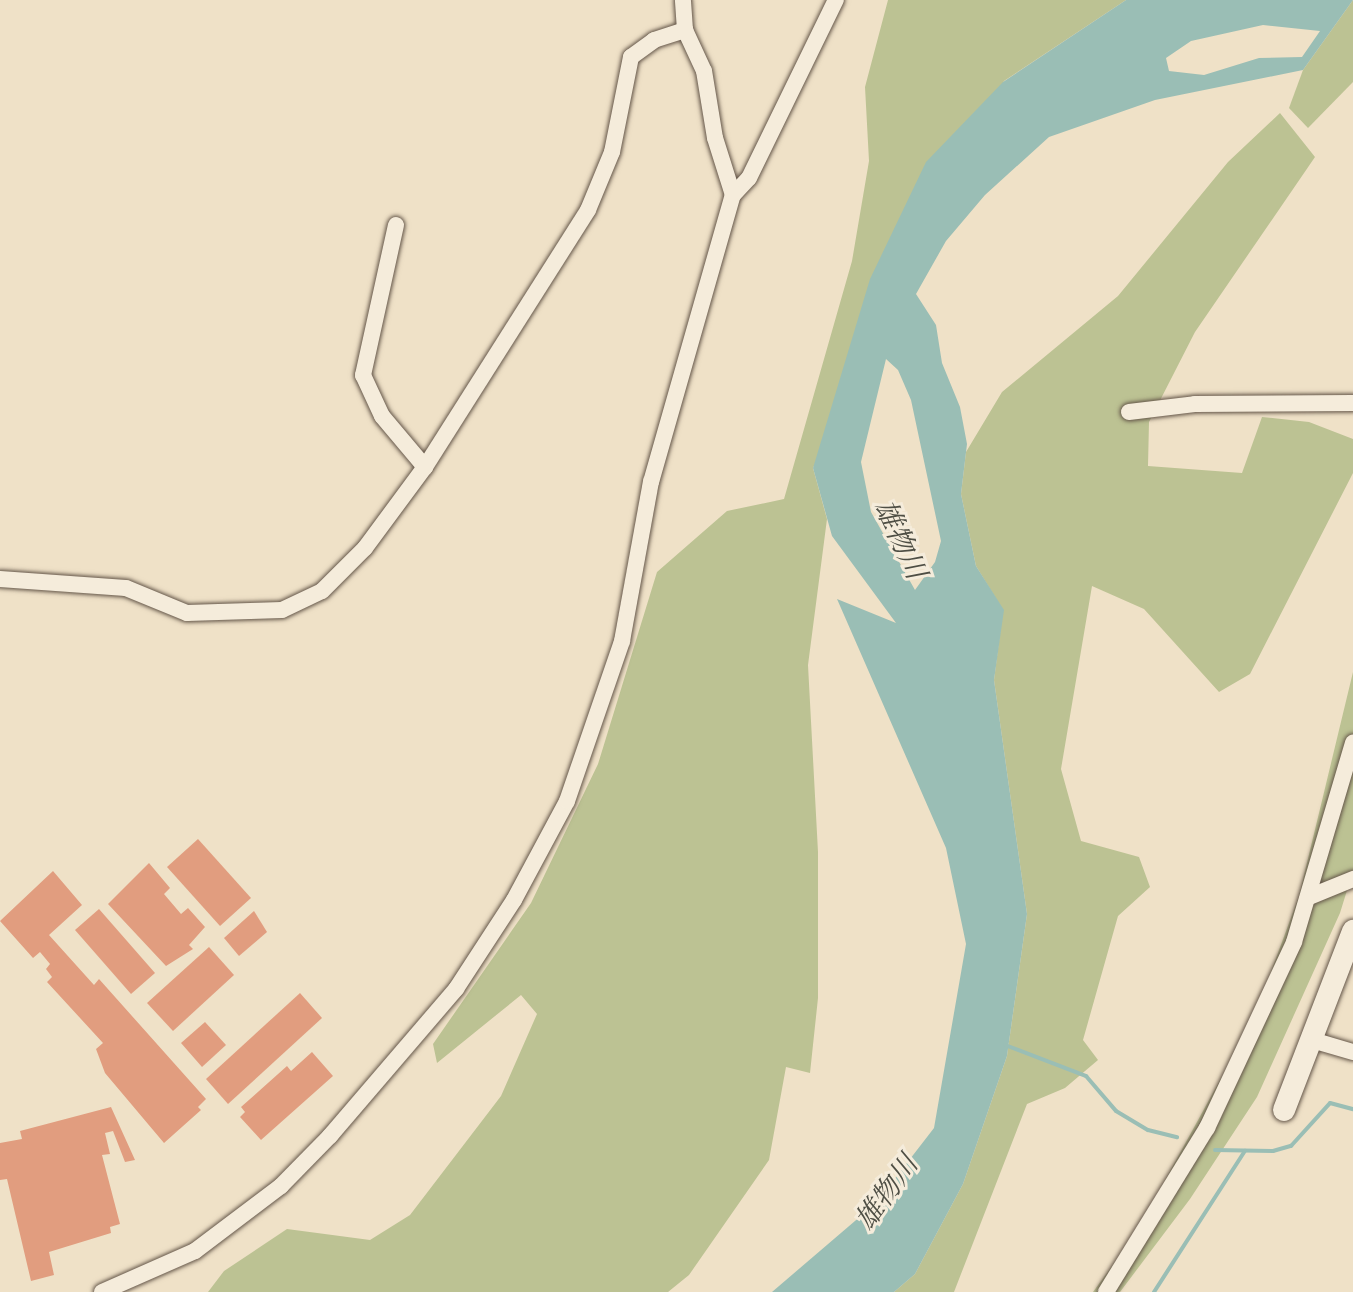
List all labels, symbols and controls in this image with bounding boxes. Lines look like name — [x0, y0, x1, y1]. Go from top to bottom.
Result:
water label: 雄物川 — [868, 494, 934, 584]
water label: 雄物川 — [848, 1148, 924, 1236]

